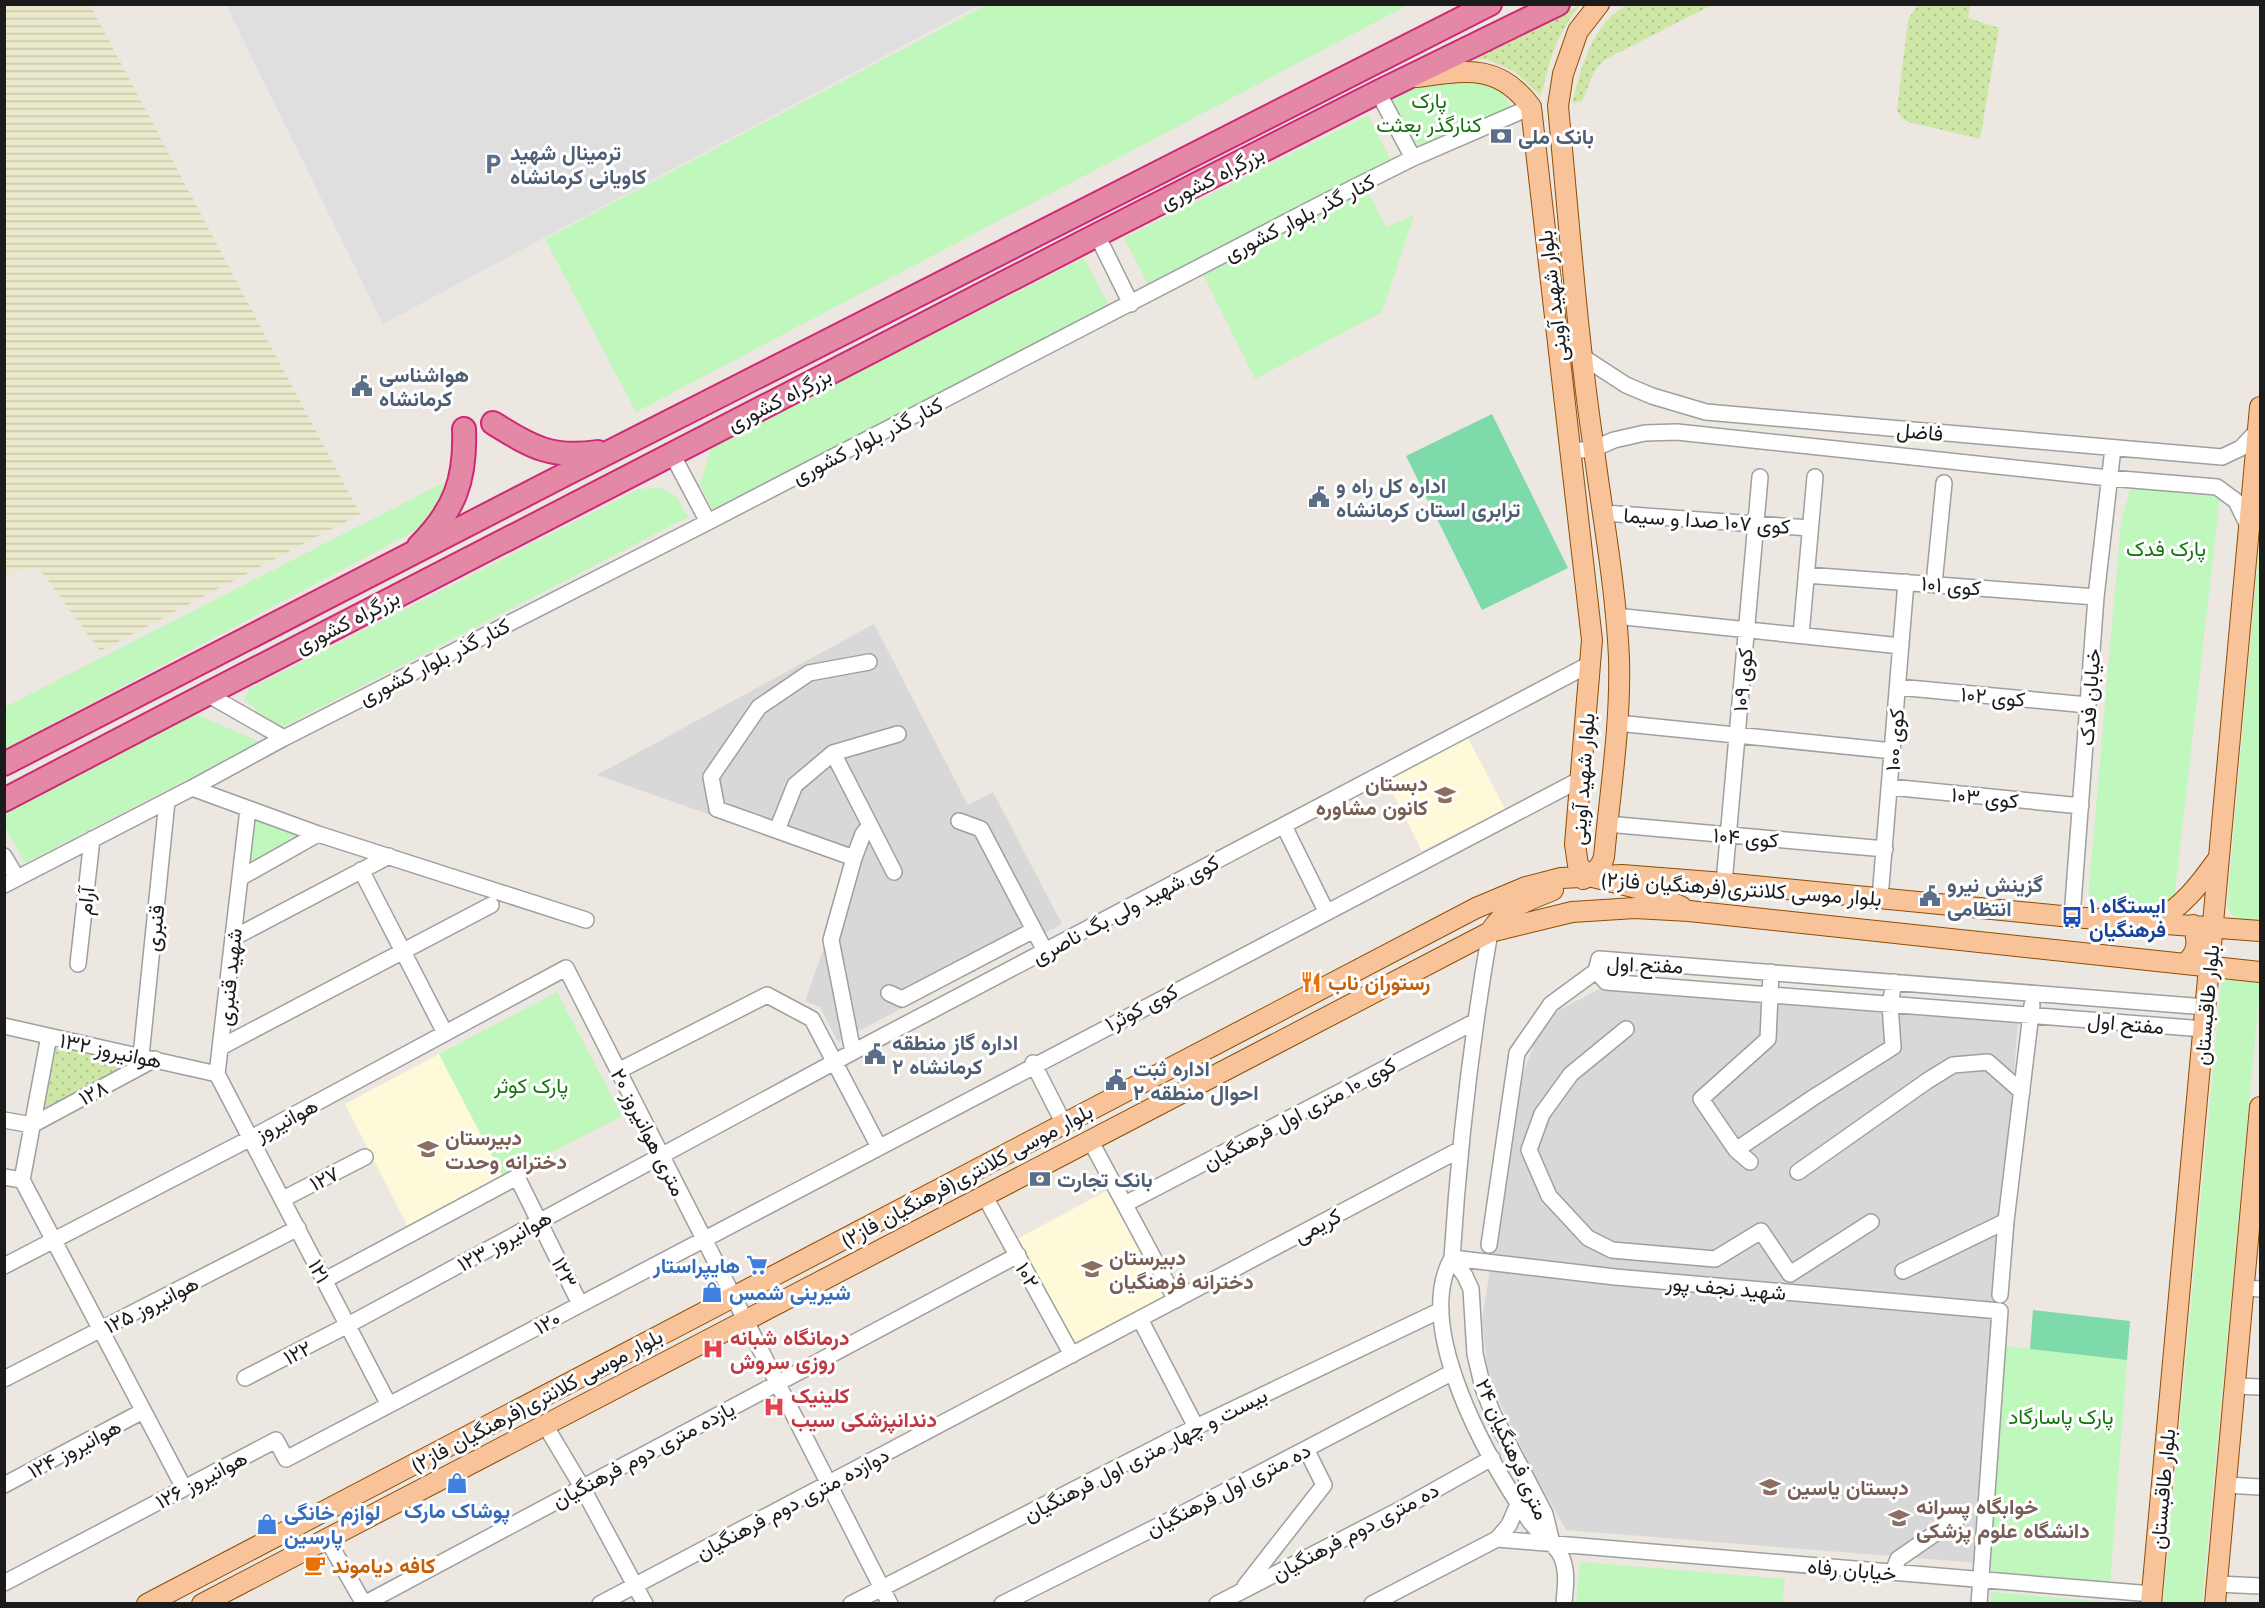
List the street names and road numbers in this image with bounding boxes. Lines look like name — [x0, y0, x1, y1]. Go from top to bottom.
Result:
street label: بزرگراه کشوری — [1155, 140, 1269, 215]
street label: کنار گذر بلوار کشوری — [1219, 168, 1379, 267]
street label: بلوار شهید آوینی — [1531, 229, 1574, 363]
street label: بزرگراه کشوری — [722, 362, 836, 437]
street label: کنار گذر بلوار کشوری — [787, 391, 947, 490]
street label: فاضل — [1896, 416, 1944, 446]
street label: کوی ۱۰۷ صدا و سیما — [1623, 501, 1791, 540]
street label: کوی ۱۰۱ — [1920, 569, 1982, 602]
street label: بزرگراه کشوری — [290, 584, 404, 659]
street label: کنار گذر بلوار کشوری — [354, 612, 514, 711]
street label: کوی ۱۰۹ — [1726, 647, 1759, 713]
street label: خیابان فدک — [2073, 647, 2105, 747]
street label: کوی ۱۰۲ — [1959, 680, 2026, 713]
street label: کوی ۱۰۰ — [1879, 708, 1910, 772]
street label: بلوار شهید آوینی — [1564, 712, 1601, 846]
street label: کوی ۱۰۳ — [1950, 781, 2020, 814]
street label: کوی ۱۰۴ — [1712, 821, 1780, 854]
street label: کوی شهید ولی بگ ناصری — [1027, 849, 1223, 970]
street label: بلوار موسی کلانتری(فرهنگیان فاز۲) — [1599, 865, 1883, 912]
street label: آرام — [71, 884, 102, 916]
street label: قنبری — [139, 903, 170, 953]
street label: شهید قنبری — [211, 927, 248, 1027]
street label: بلوار طاقبستان — [2188, 943, 2225, 1067]
street label: مفتح اول — [1606, 950, 1684, 980]
street label: کوی کوثر۱ — [1100, 978, 1182, 1037]
street label: مفتح اول — [2086, 1007, 2165, 1041]
street label: هوانیروز ۱۳۲ — [57, 1026, 164, 1074]
street label: کوی ۱۰ متری اول فرهنگیان — [1198, 1051, 1401, 1176]
street label: ۲۰ متری هوانیروز — [605, 1064, 692, 1201]
street label: ۱۲۸ — [74, 1074, 112, 1110]
street label: هوانیروز — [249, 1092, 322, 1148]
street label: بلوار موسی کلانتری(فرهنگیان فاز۲) — [835, 1097, 1097, 1254]
street label: ۱۲۷ — [305, 1160, 343, 1196]
street label: کریمی — [1289, 1202, 1346, 1249]
street label: ۱۲۳ هوانیروز — [452, 1203, 556, 1277]
street label: ۱۲۳ — [547, 1252, 583, 1292]
street label: ۱۲۱ — [303, 1255, 337, 1287]
street label: ۱۰۲ — [1010, 1257, 1046, 1293]
street label: هوانیروز ۱۲۵ — [99, 1269, 203, 1340]
street label: شهید نجف پور — [1664, 1269, 1787, 1307]
street label: ۱۲۰ — [529, 1304, 565, 1340]
street label: بلوار موسی کلانتری(فرهنگیان فاز۲) — [405, 1322, 667, 1479]
street label: ۱۲۲ — [279, 1334, 315, 1370]
street label: ۲۴ متری فرهنگیان — [1469, 1375, 1556, 1524]
street label: بیست و چهار متری اول فرهنگیان — [1019, 1381, 1272, 1529]
street label: یازده متری دوم فرهنگیان — [547, 1395, 740, 1515]
street label: هوانیروز ۱۲۴ — [23, 1413, 126, 1484]
street label: بلوار طاقبستان — [2144, 1427, 2181, 1551]
street label: ده متری اول فرهنگیان — [1141, 1436, 1315, 1543]
street label: دوازده متری دوم فرهنگیان — [691, 1441, 894, 1567]
street label: هوانیروز ۱۲۶ — [151, 1444, 252, 1515]
street label: ده متری دوم فرهنگیان — [1267, 1476, 1444, 1588]
street label: خیابان رفاه — [1806, 1552, 1898, 1587]

